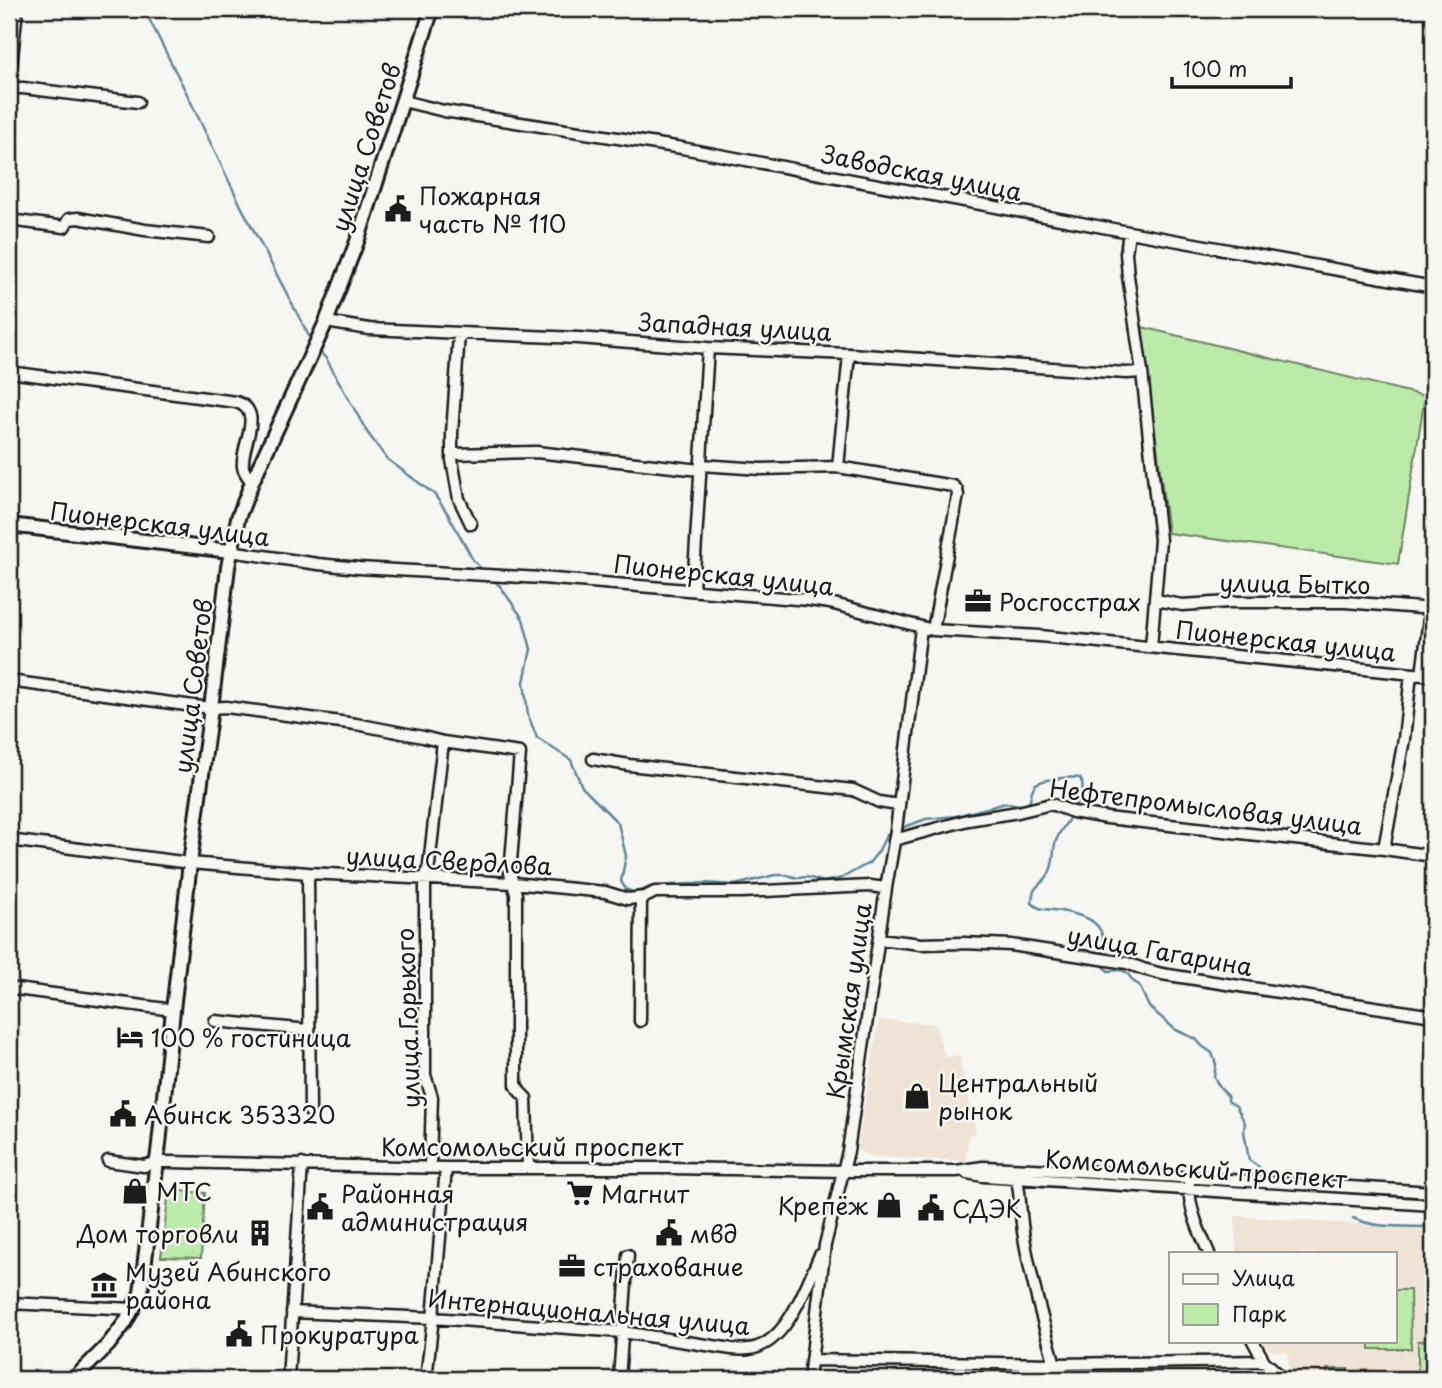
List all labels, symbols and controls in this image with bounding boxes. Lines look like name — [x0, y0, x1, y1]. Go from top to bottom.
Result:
scale bar — [1172, 46, 1292, 90]
text: 100 m — [1183, 52, 1247, 84]
street label: улица Советов — [321, 58, 409, 236]
street label: Заводская улица — [819, 135, 1025, 209]
place label: Пожарная часть № 110 — [419, 177, 566, 241]
public building icon: Пожарная часть № 110 — [383, 194, 413, 224]
street label: Западная улица — [638, 303, 832, 349]
street label: Пионерская улица — [48, 492, 272, 554]
street label: Пионерская улица — [612, 545, 836, 603]
street label: улица Бытко — [1219, 564, 1371, 602]
place label: Росгосстрах — [999, 583, 1141, 619]
office icon: Росгосстрах — [963, 586, 993, 616]
street label: улица Советов — [163, 597, 221, 775]
street label: Пионерская улица — [1174, 611, 1398, 669]
street label: Нефтепромысловая улица — [1048, 769, 1364, 843]
street label: улица Свердлова — [345, 837, 553, 883]
street label: Крымская улица — [816, 900, 880, 1102]
street label: улица Гагарина — [1065, 916, 1255, 984]
street label: улица Горького — [386, 927, 428, 1109]
place label: 100 % гостиница — [151, 1019, 351, 1055]
hotel icon: 100 % гостиница — [115, 1022, 145, 1052]
place label: Центральный рынок — [938, 1064, 1098, 1128]
shop icon: Центральный рынок — [902, 1081, 932, 1111]
place label: Абинск 353320 — [144, 1096, 336, 1132]
public building icon: Абинск 353320 — [108, 1099, 138, 1129]
street label: Комсомольский проспект — [381, 1128, 683, 1164]
street label: Комсомольский проспект — [1044, 1140, 1348, 1197]
place label: МТС — [156, 1173, 212, 1209]
place label: Районная администрация — [341, 1175, 529, 1239]
place label: Магнит — [601, 1175, 690, 1211]
shop icon: МТС — [120, 1176, 150, 1206]
supermarket icon: Магнит — [565, 1178, 595, 1208]
place label: Крепёж — [778, 1187, 868, 1223]
shop icon: Крепёж — [874, 1190, 904, 1220]
place label: СДЭК — [952, 1190, 1022, 1226]
public building icon: Районная администрация — [305, 1192, 335, 1222]
public building icon: СДЭК — [916, 1193, 946, 1223]
place label: Дом торговли — [76, 1215, 239, 1251]
place label: мвд — [690, 1215, 738, 1251]
building icon: Дом торговли — [245, 1218, 275, 1248]
public building icon: мвд — [654, 1218, 684, 1248]
place label: страхование — [593, 1248, 743, 1284]
office icon: страхование — [557, 1251, 587, 1281]
legend — [1169, 1252, 1396, 1342]
place label: Музей Абинского района — [125, 1253, 331, 1317]
text: Улица — [1232, 1261, 1295, 1293]
museum icon: Музей Абинского района — [89, 1270, 119, 1300]
street label: Интернациональная улица — [427, 1279, 751, 1343]
text: Парк — [1232, 1297, 1287, 1329]
place label: Прокуратура — [260, 1316, 419, 1352]
public building icon: Прокуратура — [224, 1319, 254, 1349]

